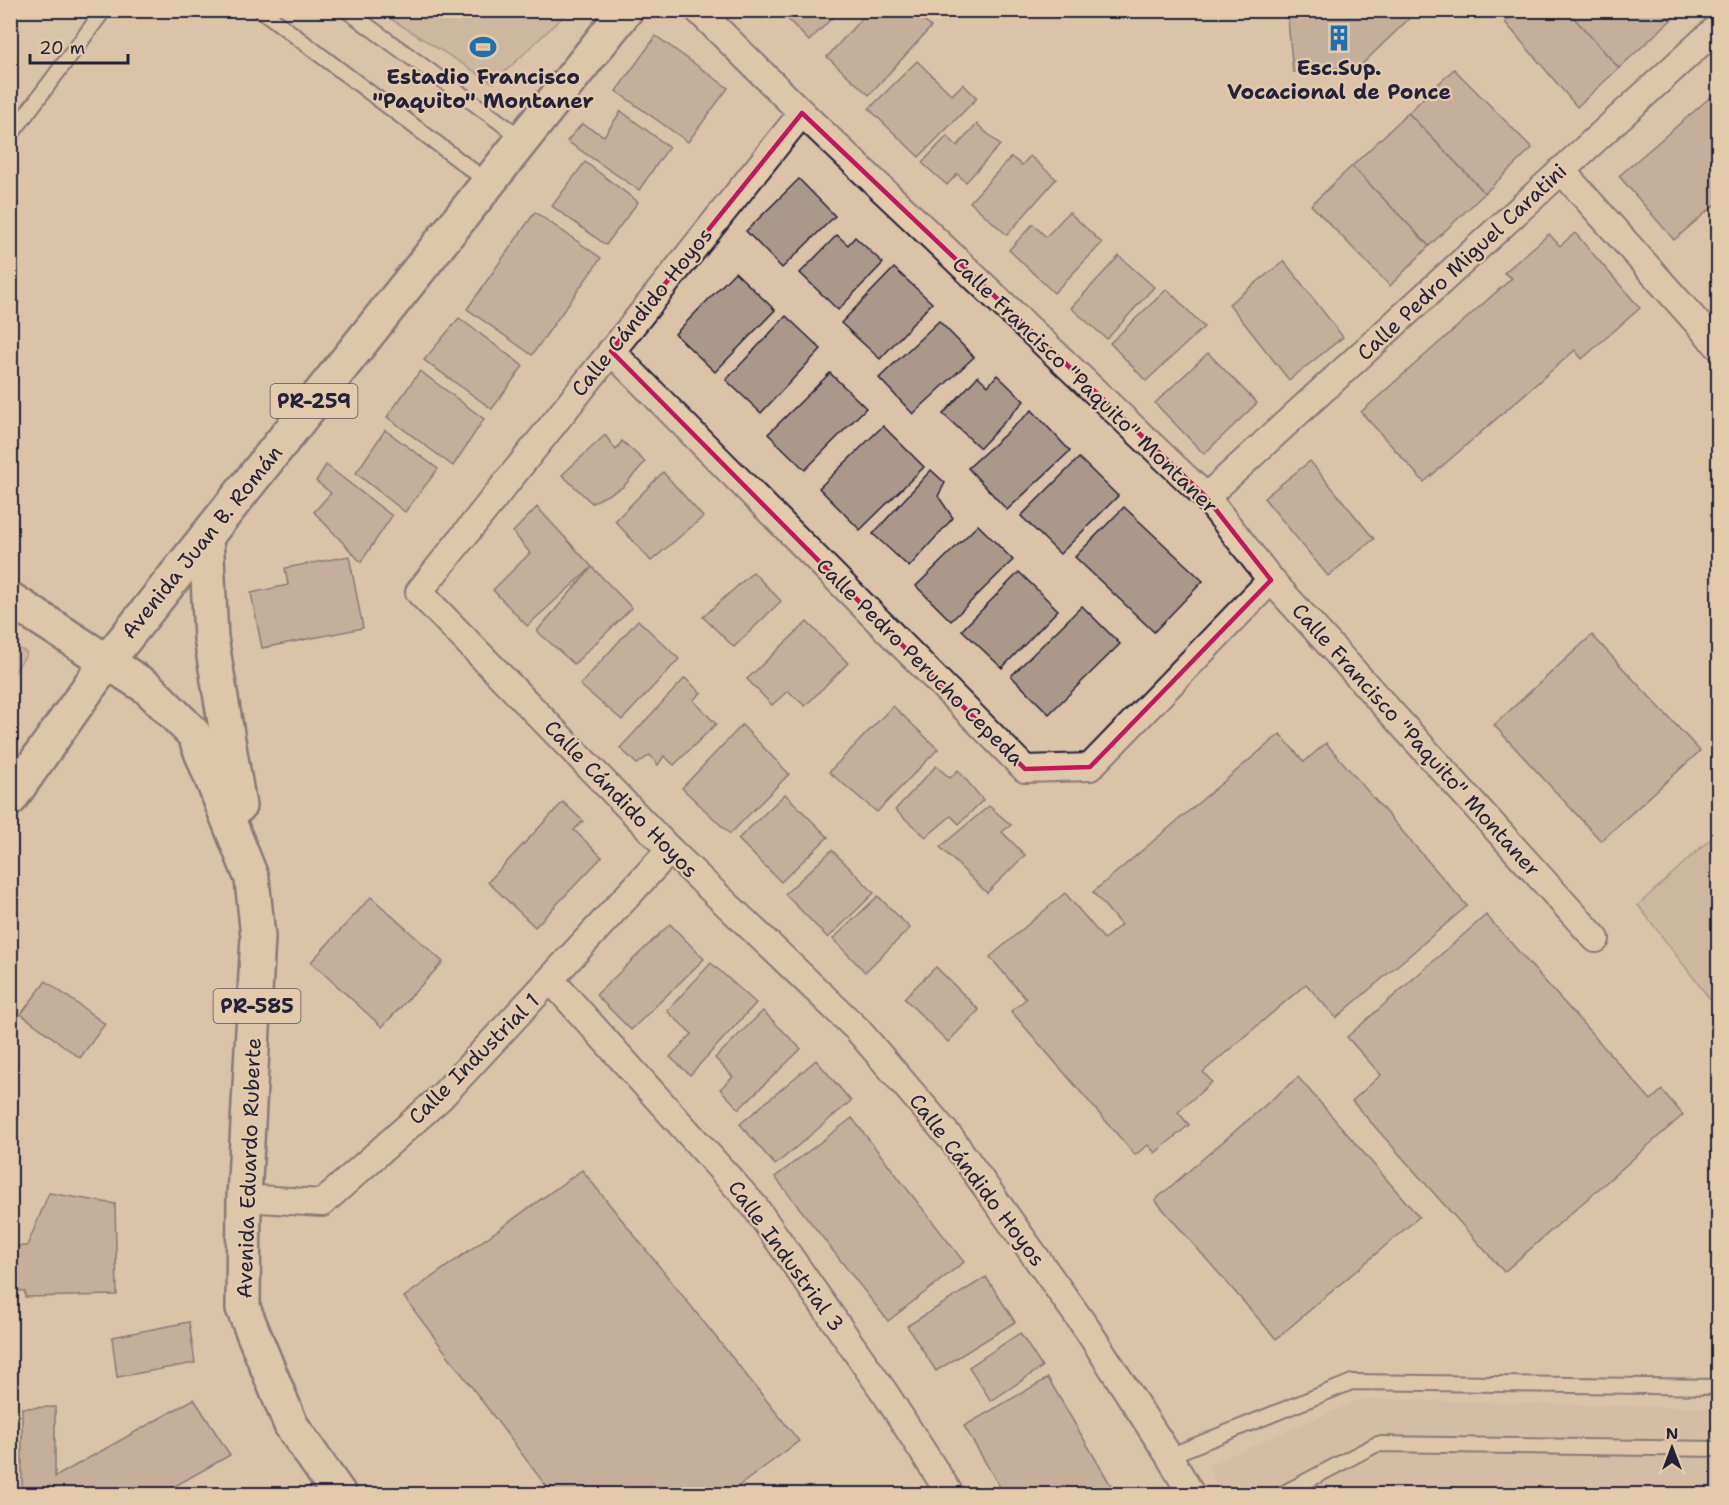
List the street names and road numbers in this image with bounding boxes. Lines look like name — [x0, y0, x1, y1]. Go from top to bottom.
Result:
street label: Calle Pedro Miguel Caratini — [1351, 157, 1573, 367]
street label: Calle Cándido Hoyos — [565, 222, 719, 402]
street label: Calle Francisco "Paquito" Montaner — [946, 250, 1224, 520]
road number: PR-259 — [270, 384, 358, 418]
street label: Avenida Juan B. Román — [115, 439, 289, 645]
street label: Calle Pedro Perucho Cepeda — [810, 552, 1030, 772]
street label: Calle Francisco "Paquito" Montaner — [1286, 597, 1547, 883]
street label: Calle Cándido Hoyos — [538, 714, 704, 884]
street label: Calle Industrial 1 — [402, 987, 546, 1131]
road number: PR-585 — [214, 989, 300, 1023]
street label: Avenida Eduardo Ruberte — [230, 1037, 268, 1299]
street label: Calle Cándido Hoyos — [903, 1088, 1051, 1272]
street label: Calle Industrial 3 — [722, 1175, 850, 1337]

